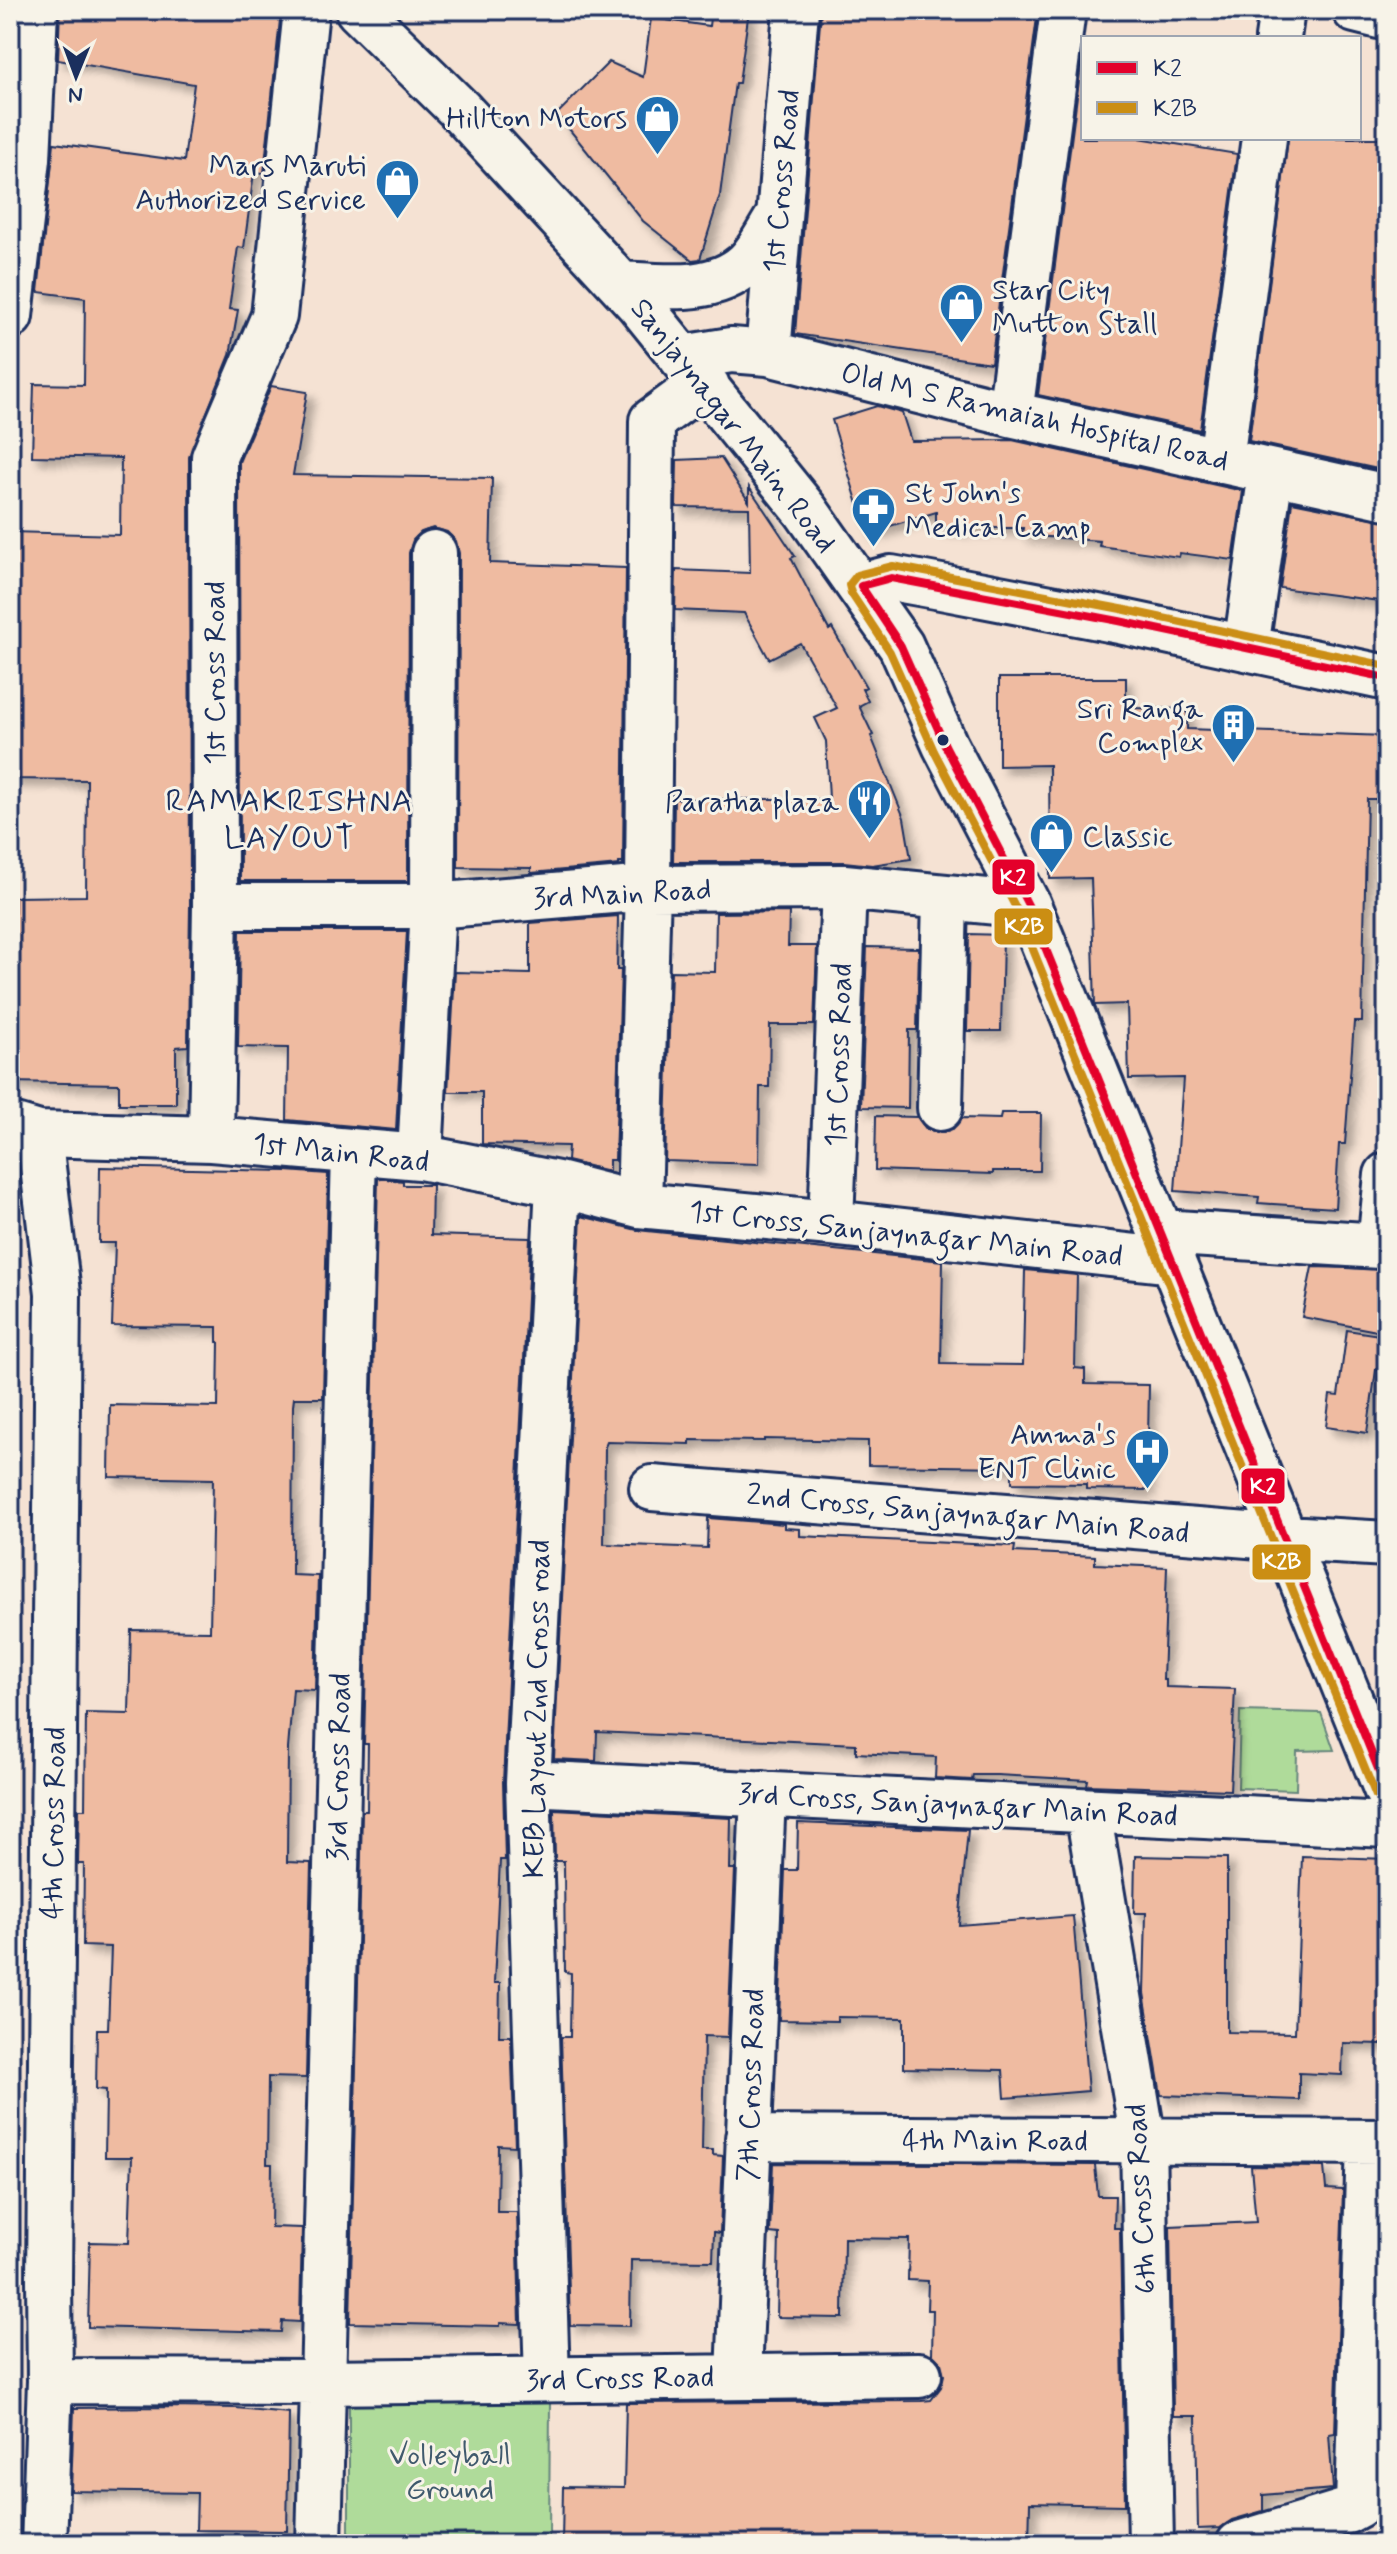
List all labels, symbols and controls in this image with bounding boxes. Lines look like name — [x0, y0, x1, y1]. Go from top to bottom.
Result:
north arrow — [36, 36, 116, 116]
legend — [1081, 36, 1361, 140]
text: K2 — [1153, 54, 1182, 85]
text: N — [68, 80, 83, 108]
street label: 1st Cross Road — [755, 88, 810, 275]
shop icon: Hillton Motors — [634, 93, 682, 156]
text: K2B — [1153, 94, 1197, 125]
place label: Hillton Motors — [446, 99, 627, 138]
place label: Mars Maruti Authorized Service — [135, 147, 366, 220]
shop icon: Mars Maruti Authorized Service — [373, 158, 421, 221]
place label: Star City Mutton Stall — [992, 271, 1157, 344]
shop icon: Star City Mutton Stall — [937, 282, 985, 345]
street label: Sanjaynagar Main Road — [619, 290, 845, 563]
street label: Old M S Ramaiah Hospital Road — [837, 354, 1232, 481]
place label: St John's Medical Camp — [905, 474, 1091, 547]
pharmacy icon: St John's Medical Camp — [850, 485, 898, 548]
street label: 1st Cross Road — [196, 581, 235, 765]
place label: Sri Ranga Complex — [1077, 690, 1204, 763]
building icon: Sri Ranga Complex — [1210, 701, 1258, 764]
unlabelled marker — [935, 732, 951, 748]
restaurant icon: Paratha plaza — [846, 777, 894, 840]
district label: RAMAKRISHNA LAYOUT — [166, 781, 414, 860]
place label: Paratha plaza — [665, 783, 840, 822]
shop icon: Classic — [1027, 812, 1075, 875]
place label: Classic — [1082, 818, 1173, 857]
line badge: K2 — [991, 858, 1036, 896]
text: K2 — [1000, 865, 1026, 893]
street label: 3rd Main Road — [532, 870, 712, 919]
line badge: K2B — [993, 907, 1054, 946]
text: K2B — [1004, 914, 1044, 942]
street label: 1st Cross Road — [817, 962, 862, 1148]
street label: 1st Main Road — [251, 1125, 431, 1182]
street label: 1st Cross, Sanjaynagar Main Road — [687, 1192, 1125, 1280]
place label: Amma's ENT Clinic — [977, 1416, 1116, 1489]
hospital icon: Amma's ENT Clinic — [1123, 1427, 1171, 1490]
line badge: K2 — [1240, 1467, 1286, 1505]
text: K2 — [1250, 1474, 1276, 1502]
street label: 2nd Cross, Sanjaynagar Main Road — [745, 1476, 1191, 1556]
street label: KEB Layout 2nd Cross road — [515, 1539, 560, 1879]
line badge: K2B — [1251, 1543, 1312, 1581]
text: K2B — [1261, 1549, 1301, 1577]
street label: 3rd Cross Road — [318, 1672, 361, 1862]
street label: 4th Cross Road — [33, 1726, 76, 1920]
street label: 3rd Cross, Sanjaynagar Main Road — [737, 1775, 1179, 1839]
street label: 7th Cross Road — [729, 1988, 774, 2182]
street label: 6th Cross Road — [1117, 2103, 1166, 2295]
street label: 4th Main Road — [902, 2122, 1088, 2161]
street label: 3rd Cross Road — [525, 2358, 715, 2401]
park label: Volleyball Ground — [389, 2436, 511, 2509]

